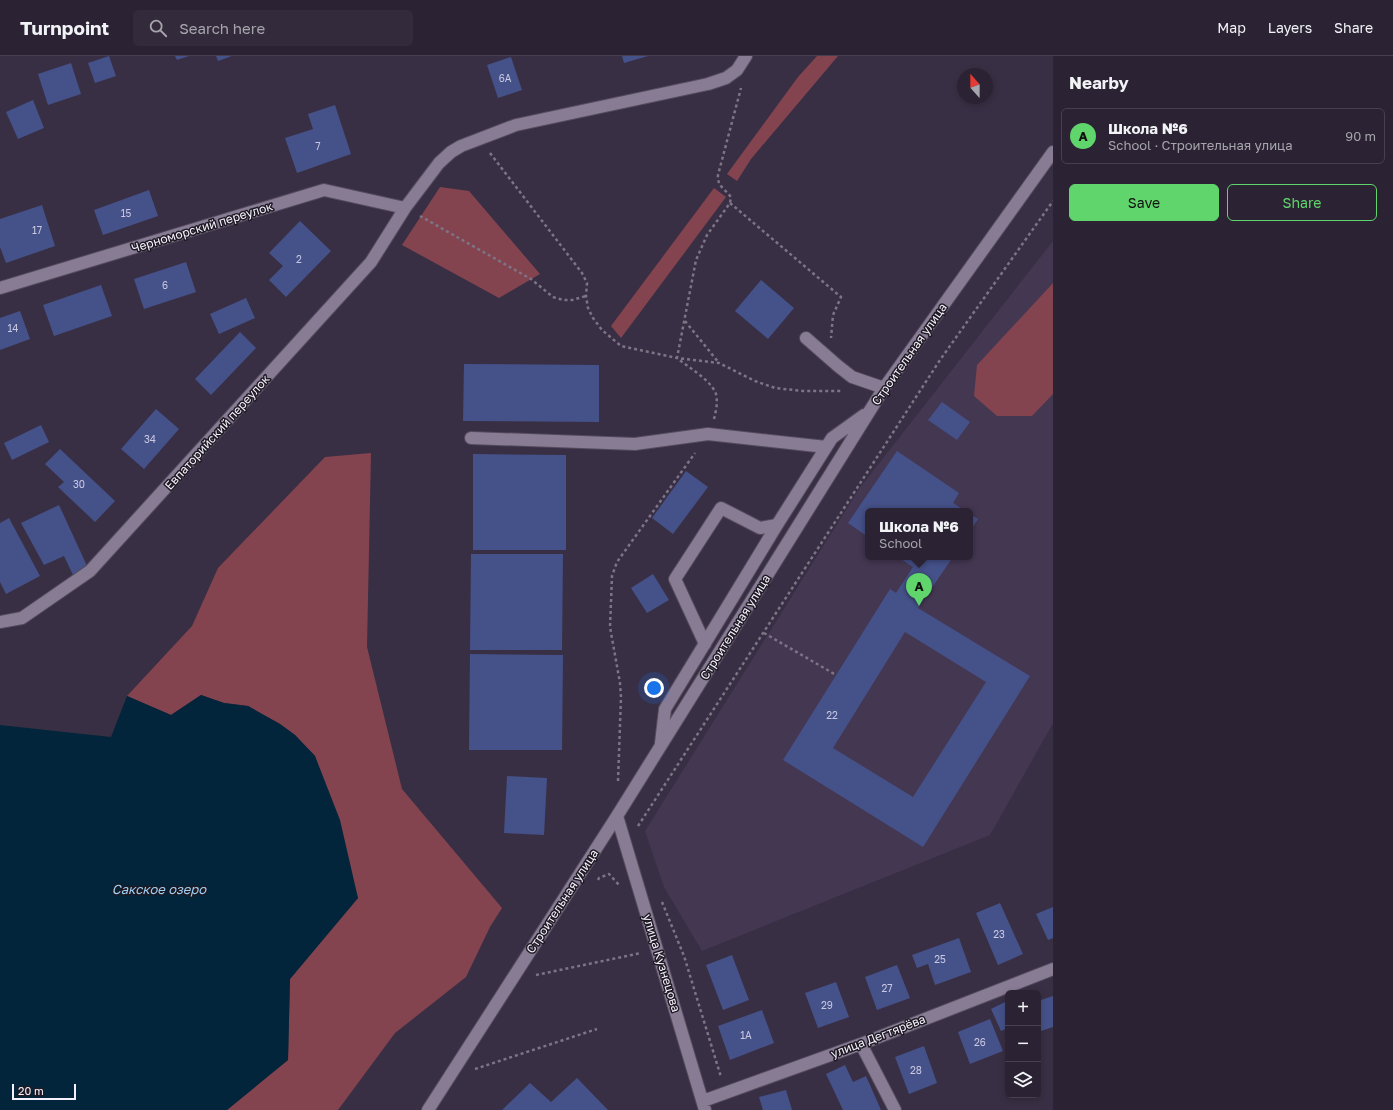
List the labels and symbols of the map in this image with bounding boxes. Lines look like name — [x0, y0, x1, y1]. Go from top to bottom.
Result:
north arrow — [957, 68, 993, 104]
house number: 6А — [499, 72, 512, 84]
house number: 7 — [315, 140, 321, 152]
street label: Черноморский переулок — [129, 198, 275, 256]
house number: 15 — [121, 207, 132, 219]
house number: 17 — [32, 224, 42, 236]
house number: 2 — [296, 253, 302, 265]
house number: 6 — [162, 279, 168, 291]
street label: Строительная улица — [868, 300, 950, 408]
house number: 14 — [8, 322, 18, 334]
street label: Евпаторийский переулок — [161, 371, 273, 493]
house number: 34 — [144, 433, 156, 445]
house number: 30 — [73, 478, 85, 490]
street label: Строительная улица — [697, 572, 773, 682]
pin: A — [906, 573, 932, 606]
your location — [644, 678, 664, 698]
house number: 22 — [826, 709, 838, 721]
street label: Строительная улица — [523, 846, 601, 956]
water label: Сакское озеро — [112, 881, 207, 897]
street label: улица Кузнецова — [640, 912, 684, 1014]
house number: 23 — [993, 928, 1005, 940]
house number: 25 — [934, 953, 946, 965]
house number: 27 — [881, 982, 893, 994]
house number: 29 — [821, 999, 833, 1011]
street label: улица Дегтярёва — [829, 1011, 927, 1061]
house number: 1А — [740, 1029, 752, 1041]
house number: 26 — [974, 1036, 986, 1048]
house number: 28 — [910, 1064, 922, 1076]
scale bar — [12, 1082, 76, 1101]

